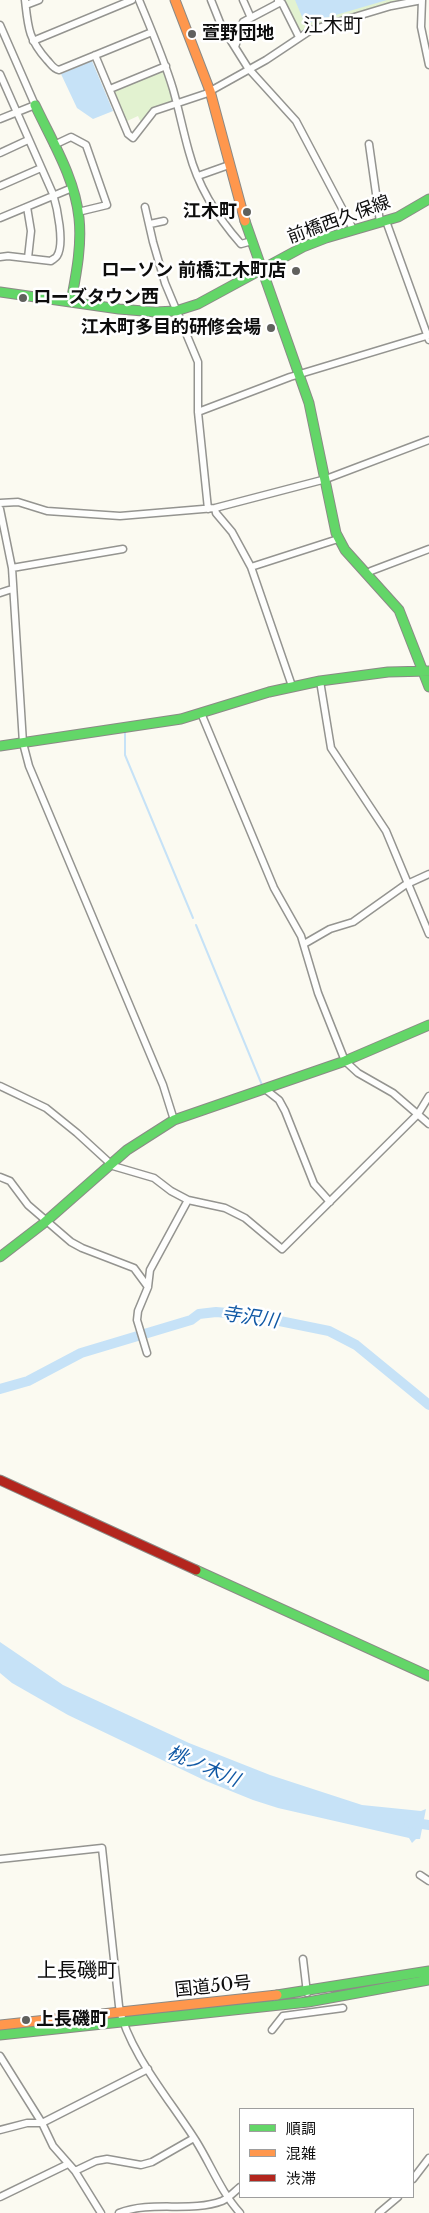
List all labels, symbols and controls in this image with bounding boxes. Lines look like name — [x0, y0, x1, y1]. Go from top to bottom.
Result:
district label: 江木町 — [303, 14, 363, 38]
place label: 萱野団地 — [202, 23, 274, 45]
marker: 萱野団地 — [186, 28, 198, 40]
street label: 前橋西久保線 — [285, 191, 393, 249]
place label: 江木町 — [183, 201, 237, 223]
marker: 江木町 — [241, 206, 253, 218]
place label: ローソン 前橋江木町店 — [101, 260, 286, 282]
marker: ローソン 前橋江木町店 — [290, 265, 302, 277]
place label: ローズタウン西 — [33, 287, 159, 309]
marker: ローズタウン西 — [17, 292, 29, 304]
place label: 江木町多目的研修会場 — [81, 317, 261, 339]
marker: 江木町多目的研修会場 — [265, 322, 277, 334]
water label: 寺沢川 — [220, 1303, 280, 1333]
water label: 桃ノ木川 — [164, 1742, 242, 1792]
district label: 上長磯町 — [37, 1959, 117, 1983]
street label: 国道50号 — [174, 1972, 252, 2002]
place label: 上長磯町 — [36, 2009, 108, 2031]
marker: 上長磯町 — [20, 2014, 32, 2026]
legend — [239, 2108, 414, 2198]
text: 順調 — [286, 2119, 316, 2138]
text: 混雑 — [286, 2144, 316, 2163]
text: 渋滞 — [286, 2169, 316, 2188]

